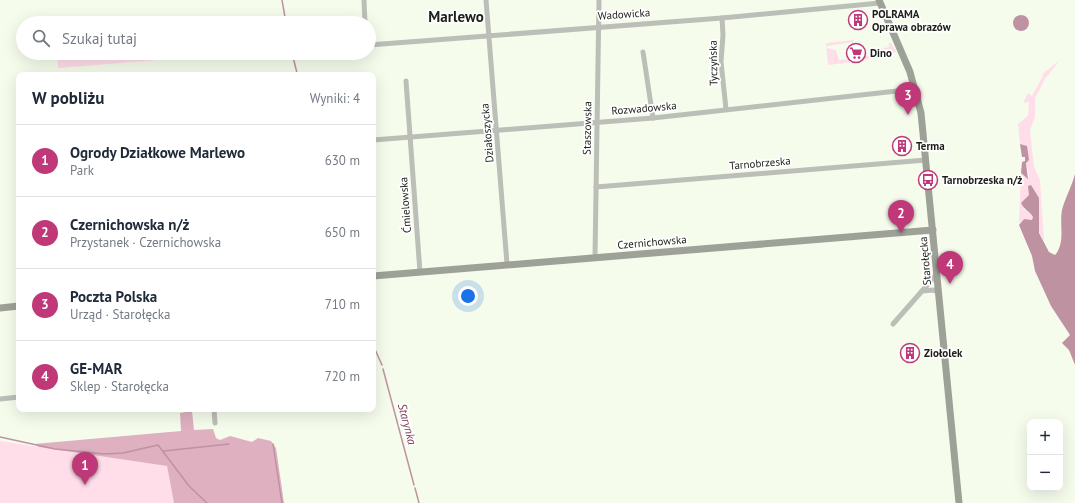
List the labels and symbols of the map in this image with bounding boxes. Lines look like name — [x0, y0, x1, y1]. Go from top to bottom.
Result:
street label: Wadowicka — [597, 5, 651, 23]
district label: Marlewo — [428, 7, 484, 26]
place label: POLRAMA Oprawa obrazów — [872, 7, 952, 34]
building icon: POLRAMA Oprawa obrazów — [847, 9, 869, 31]
street label: Tyczyńska — [706, 40, 720, 86]
supermarket icon: Dino — [845, 42, 867, 64]
place label: Dino — [870, 46, 892, 60]
pin: 3 — [895, 82, 921, 115]
street label: Rozwadowska — [611, 98, 677, 118]
street label: Staszowska — [580, 101, 594, 155]
street label: Działoszycka — [477, 103, 497, 163]
building icon: Terma — [891, 135, 913, 157]
place label: Terma — [916, 139, 945, 153]
street label: Tarnobrzeska — [729, 153, 791, 173]
bus stop icon: Tarnobrzeska n/ż — [917, 169, 939, 191]
place label: Tarnobrzeska n/ż — [942, 173, 1022, 187]
street label: Ćmielowska — [396, 177, 414, 233]
pin: 2 — [888, 200, 914, 233]
street label: Czernichowska — [617, 232, 687, 252]
street label: Starołęcka — [916, 236, 934, 286]
pin: 4 — [937, 251, 963, 284]
your location — [458, 286, 478, 306]
building icon: Ziołolek — [899, 342, 921, 364]
place label: Ziołolek — [924, 346, 963, 360]
water label: Starynka — [395, 402, 420, 446]
pin: 1 — [72, 452, 98, 485]

